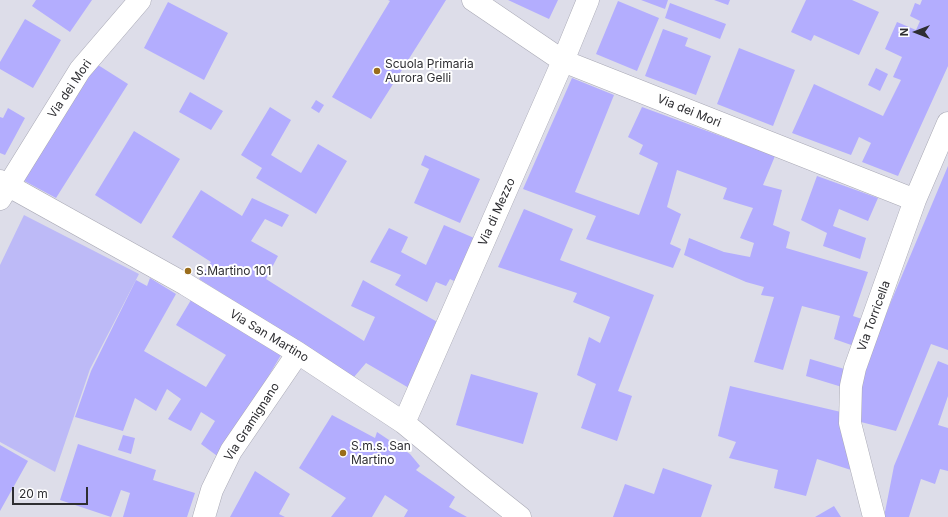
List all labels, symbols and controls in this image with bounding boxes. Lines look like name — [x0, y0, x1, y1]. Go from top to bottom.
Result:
north arrow — [896, 12, 936, 52]
text: N — [897, 28, 911, 36]
street label: Via dei Mori — [45, 57, 95, 121]
place label: Scuola Primaria Aurora Gelli — [385, 57, 474, 85]
marker: Scuola Primaria Aurora Gelli — [372, 66, 382, 76]
street label: Via dei Mori — [655, 92, 723, 130]
street label: Via di Mezzo — [476, 176, 518, 248]
place label: S.Martino 101 — [196, 264, 271, 278]
marker: S.Martino 101 — [183, 266, 193, 276]
street label: Via Torricella — [855, 279, 893, 353]
street label: Via San Martino — [227, 307, 311, 365]
street label: Via Gramignano — [221, 380, 283, 464]
place label: S.m.s. San Martino — [351, 439, 411, 467]
marker: S.m.s. San Martino — [338, 448, 348, 458]
scale bar — [14, 479, 90, 505]
text: 20 m — [19, 486, 48, 501]

